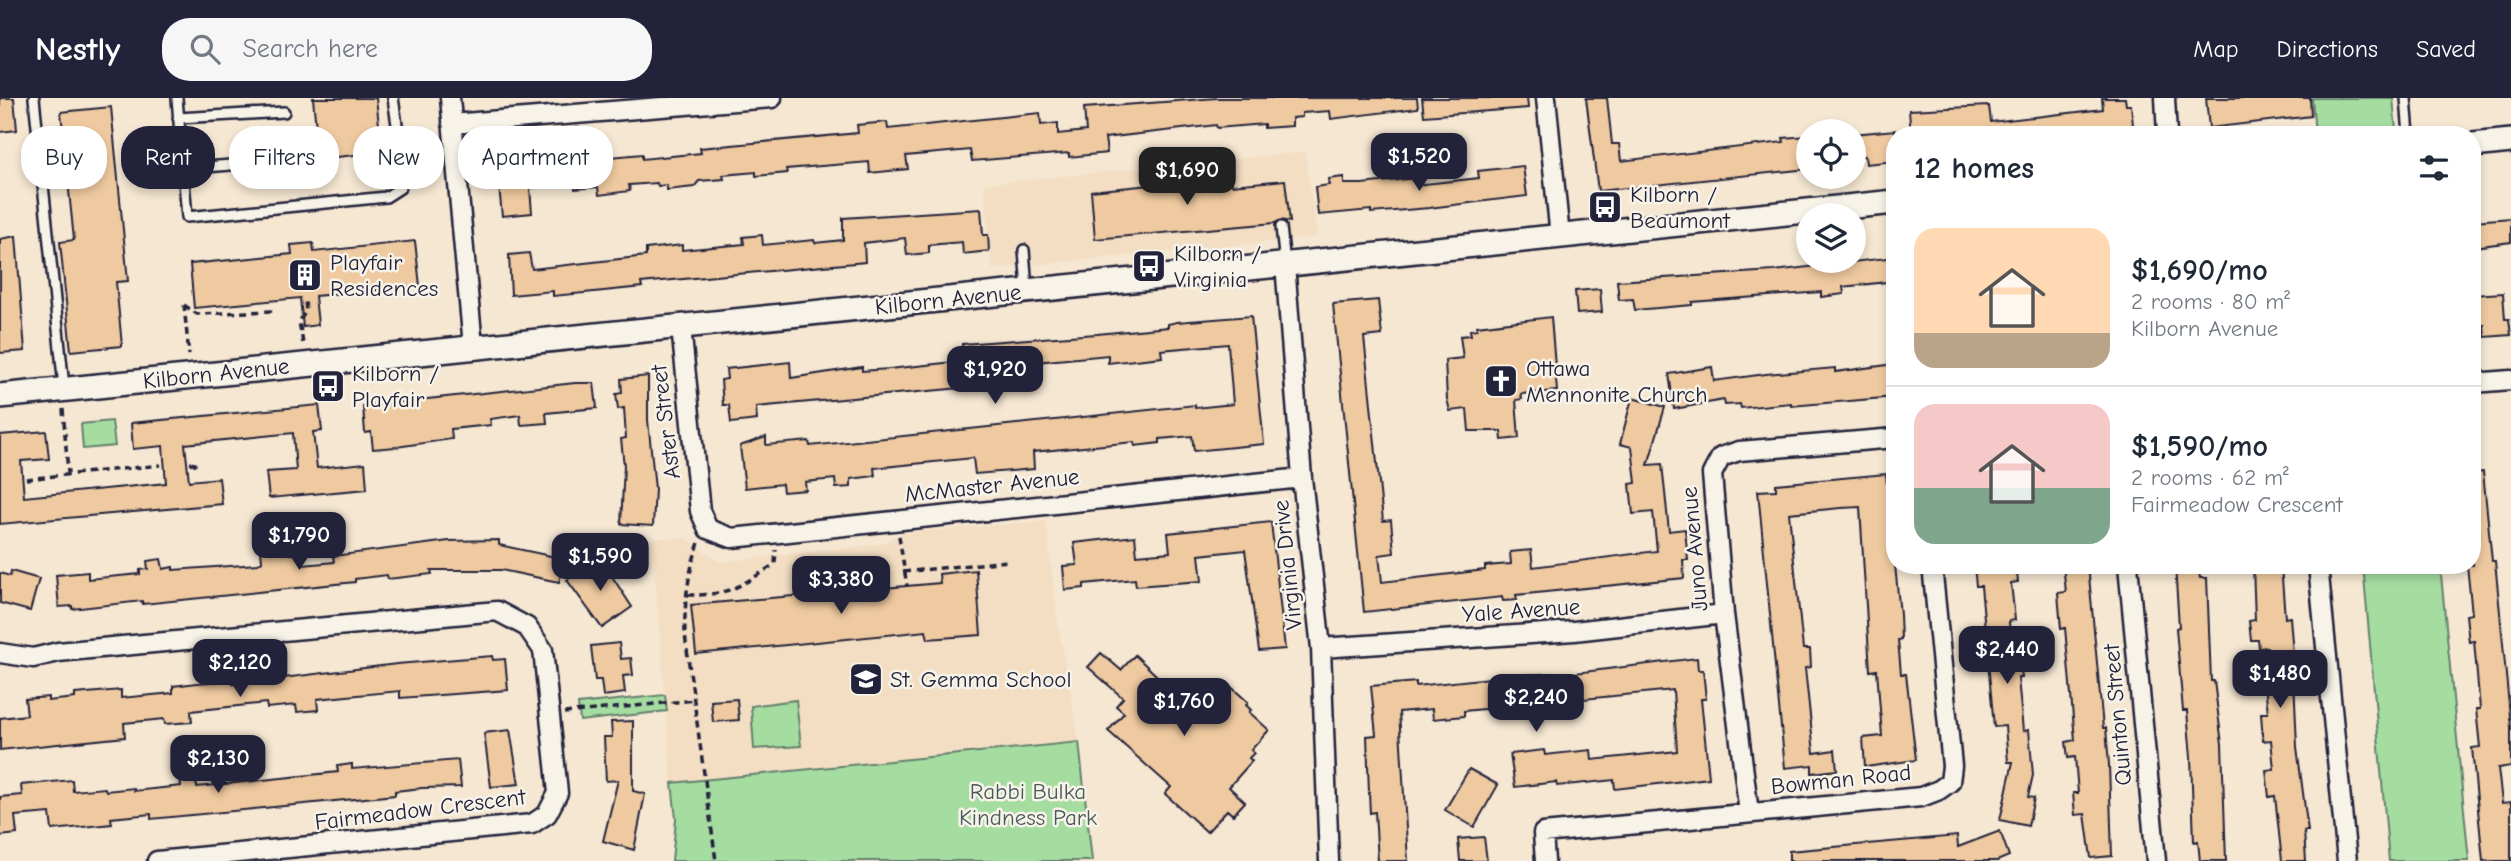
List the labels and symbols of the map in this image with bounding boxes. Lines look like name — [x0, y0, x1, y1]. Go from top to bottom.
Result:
pin: $1,520 — [1362, 134, 1476, 193]
pin: $1,690 — [1130, 148, 1244, 207]
place label: Kilborn / Beaumont — [1630, 181, 1731, 234]
bus stop icon: Kilborn / Beaumont — [1586, 188, 1624, 226]
place label: Kilborn / Virginia — [1174, 240, 1261, 293]
bus stop icon: Kilborn / Virginia — [1130, 247, 1168, 285]
place label: Playfair Residences — [330, 249, 438, 302]
building icon: Playfair Residences — [286, 256, 324, 294]
street label: Kilborn Avenue — [873, 278, 1023, 321]
pin: $1,920 — [938, 346, 1052, 406]
street label: Kilborn Avenue — [141, 352, 291, 395]
place label: Ottawa Mennonite Church — [1526, 355, 1708, 408]
place label: Kilborn / Playfair — [352, 360, 439, 413]
street label: Aster Street — [645, 362, 686, 481]
church icon: Ottawa Mennonite Church — [1482, 362, 1520, 400]
bus stop icon: Kilborn / Playfair — [309, 367, 347, 405]
street label: McMaster Avenue — [903, 463, 1081, 508]
street label: Juno Avenue — [1676, 486, 1713, 612]
street label: Virginia Drive — [1267, 499, 1308, 631]
pin: $1,790 — [242, 512, 356, 572]
pin: $1,590 — [543, 533, 657, 593]
pin: $3,380 — [784, 556, 898, 616]
street label: Yale Avenue — [1461, 593, 1581, 628]
pin: $2,440 — [1950, 626, 2064, 686]
pin: $2,120 — [183, 640, 297, 699]
street label: Quinton Street — [2098, 642, 2137, 787]
pin: $1,480 — [2223, 650, 2337, 710]
school or university icon: St. Gemma School — [847, 660, 885, 698]
place label: St. Gemma School — [890, 666, 1072, 693]
pin: $2,240 — [1479, 674, 1593, 734]
pin: $1,760 — [1127, 678, 1241, 738]
pin: $2,130 — [161, 736, 275, 795]
street label: Bowman Road — [1770, 759, 1913, 800]
park label: Rabbi Bulka Kindness Park — [959, 778, 1097, 831]
street label: Fairmeadow Crescent — [313, 783, 528, 836]

